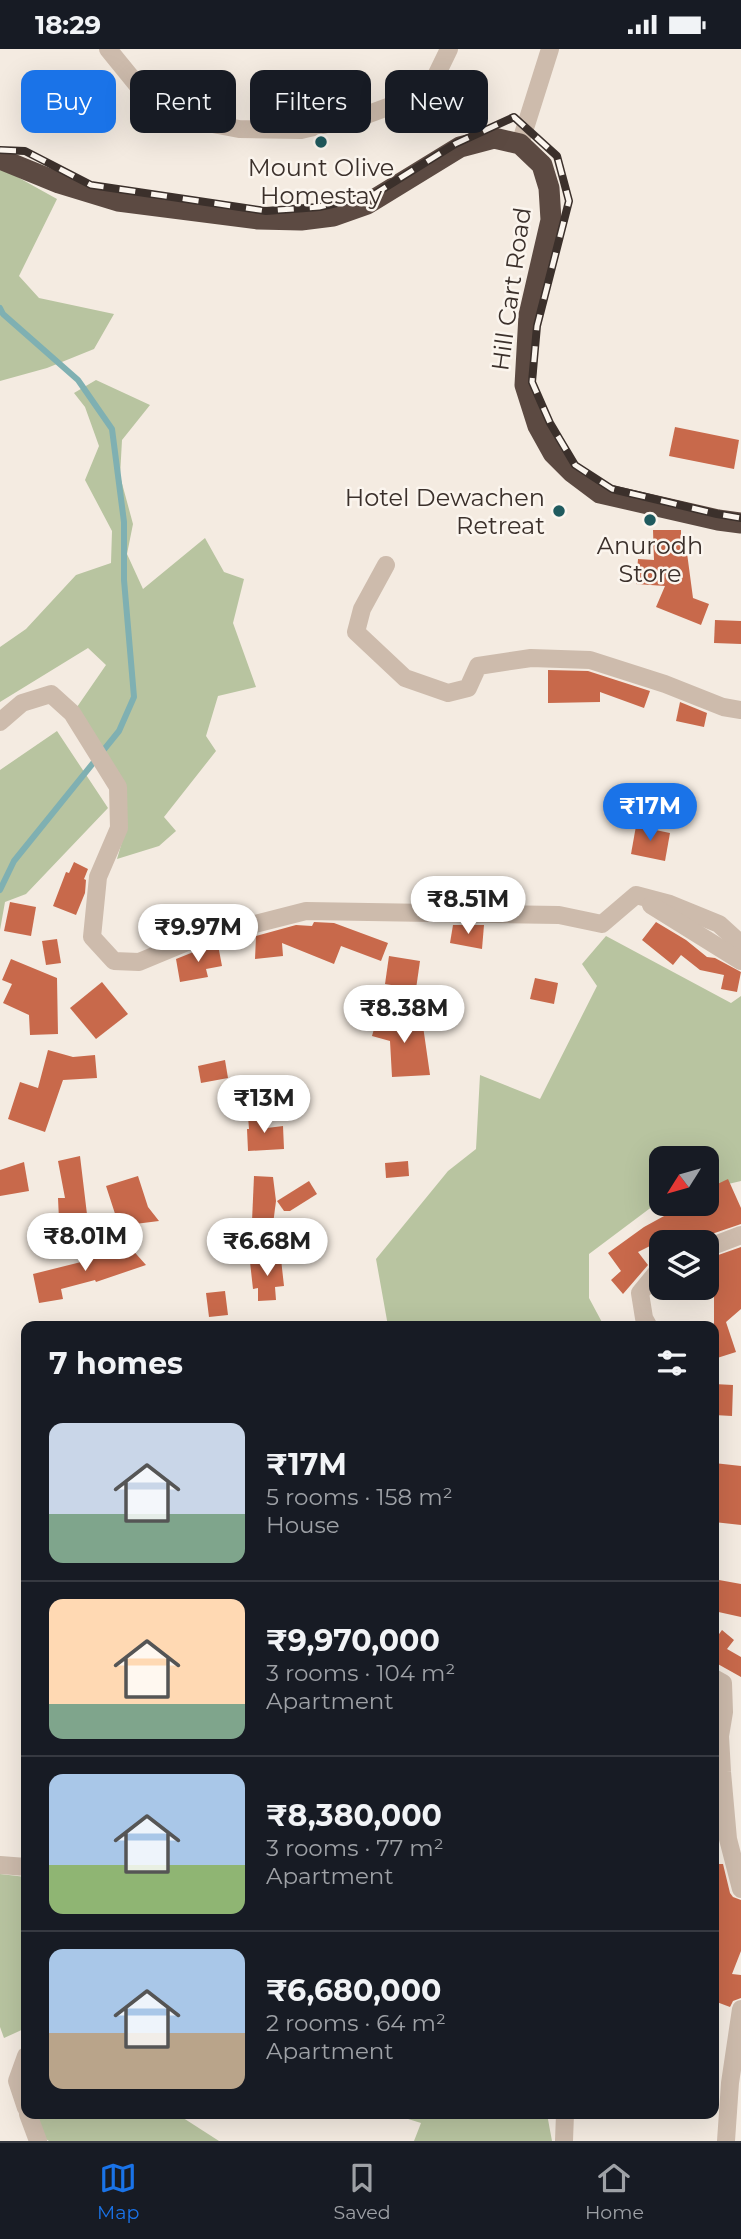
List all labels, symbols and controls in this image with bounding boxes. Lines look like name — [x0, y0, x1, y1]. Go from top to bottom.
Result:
text: 18:29 — [35, 9, 101, 41]
chip: Buy — [21, 70, 116, 133]
chip: Rent — [130, 70, 236, 133]
chip: Filters — [250, 70, 371, 133]
chip: New — [385, 70, 488, 133]
marker: Mount Olive Homestay — [313, 134, 329, 150]
place label: Mount Olive Homestay — [248, 153, 394, 210]
street label: Hill Cart Road — [485, 205, 537, 373]
place label: Hotel Dewachen Retreat — [345, 483, 545, 540]
marker: Hotel Dewachen Retreat — [551, 503, 567, 519]
marker: Anurodh Store — [642, 512, 658, 528]
place label: Anurodh Store — [597, 531, 703, 588]
pin: ₹17M — [609, 783, 691, 843]
text: ₹17M — [619, 792, 681, 820]
pin: ₹8.51M — [411, 877, 525, 936]
text: ₹8.51M — [427, 885, 509, 913]
pin: ₹9.97M — [141, 905, 255, 964]
text: ₹9.97M — [154, 913, 242, 941]
pin: ₹8.38M — [347, 985, 461, 1045]
text: ₹8.38M — [360, 994, 449, 1022]
pin: ₹13M — [223, 1075, 305, 1135]
text: ₹13M — [233, 1084, 295, 1112]
north arrow — [649, 1146, 719, 1216]
map controls — [649, 1146, 719, 1300]
pin: ₹8.01M — [28, 1213, 142, 1273]
pin: ₹6.68M — [210, 1219, 324, 1278]
text: ₹8.01M — [43, 1222, 127, 1250]
text: ₹6.68M — [223, 1227, 311, 1255]
button: layers — [649, 1230, 719, 1300]
icon: filters — [653, 1344, 691, 1382]
text: 7 homes — [49, 1345, 183, 1382]
text: ₹17M — [266, 1446, 347, 1483]
icon: home — [105, 1451, 189, 1535]
text: 5 rooms · 158 m² — [266, 1483, 453, 1511]
text: House — [266, 1511, 340, 1539]
text: ₹9,970,000 — [266, 1622, 440, 1659]
icon: home — [105, 1627, 189, 1711]
text: 3 rooms · 104 m² — [266, 1659, 455, 1687]
text: Apartment — [266, 1687, 394, 1715]
text: ₹8,380,000 — [266, 1797, 442, 1834]
icon: home — [105, 1802, 189, 1886]
text: 3 rooms · 77 m² — [266, 1834, 444, 1862]
text: Apartment — [266, 1862, 394, 1890]
text: ₹6,680,000 — [266, 1972, 441, 2009]
icon: home — [105, 1977, 189, 2061]
text: 2 rooms · 64 m² — [266, 2009, 446, 2037]
text: Apartment — [266, 2037, 394, 2065]
tab: Map — [97, 2159, 139, 2224]
tab: Saved — [334, 2159, 391, 2224]
tab: Home — [585, 2159, 644, 2224]

